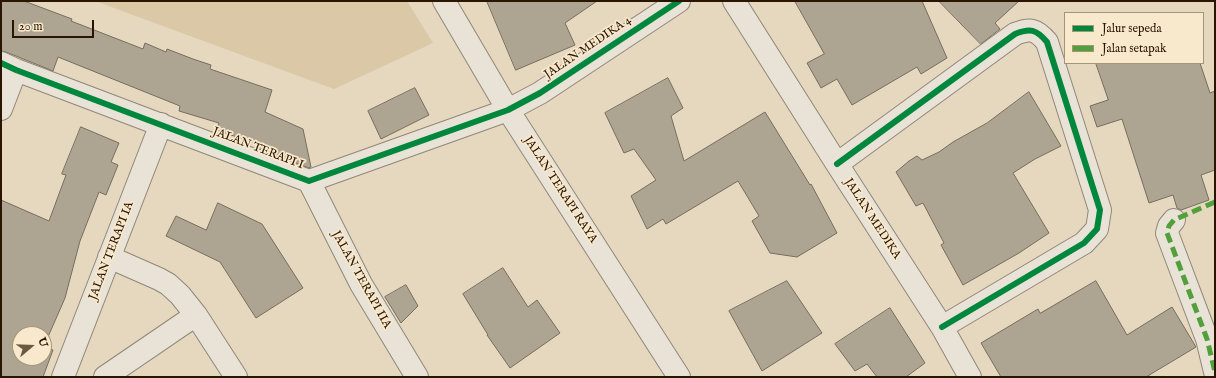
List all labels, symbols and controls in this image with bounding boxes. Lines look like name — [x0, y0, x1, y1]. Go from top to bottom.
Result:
scale bar — [14, 12, 96, 38]
legend — [1064, 12, 1204, 64]
street label: JALAN MEDIKA 4 — [542, 14, 634, 82]
text: 20 m — [19, 19, 42, 34]
text: Jalur sepeda — [1102, 21, 1162, 36]
text: Jalan setapak — [1102, 41, 1166, 56]
street label: JALAN TERAPI I — [210, 125, 306, 173]
street label: JALAN TERAPI RAYA — [520, 134, 600, 246]
street label: JALAN MEDIKA — [841, 176, 903, 262]
street label: JALAN TERAPI IA — [87, 200, 137, 302]
street label: JALAN TERAPI IIA — [328, 229, 394, 331]
north arrow — [12, 326, 52, 366]
text: U — [34, 336, 51, 349]

